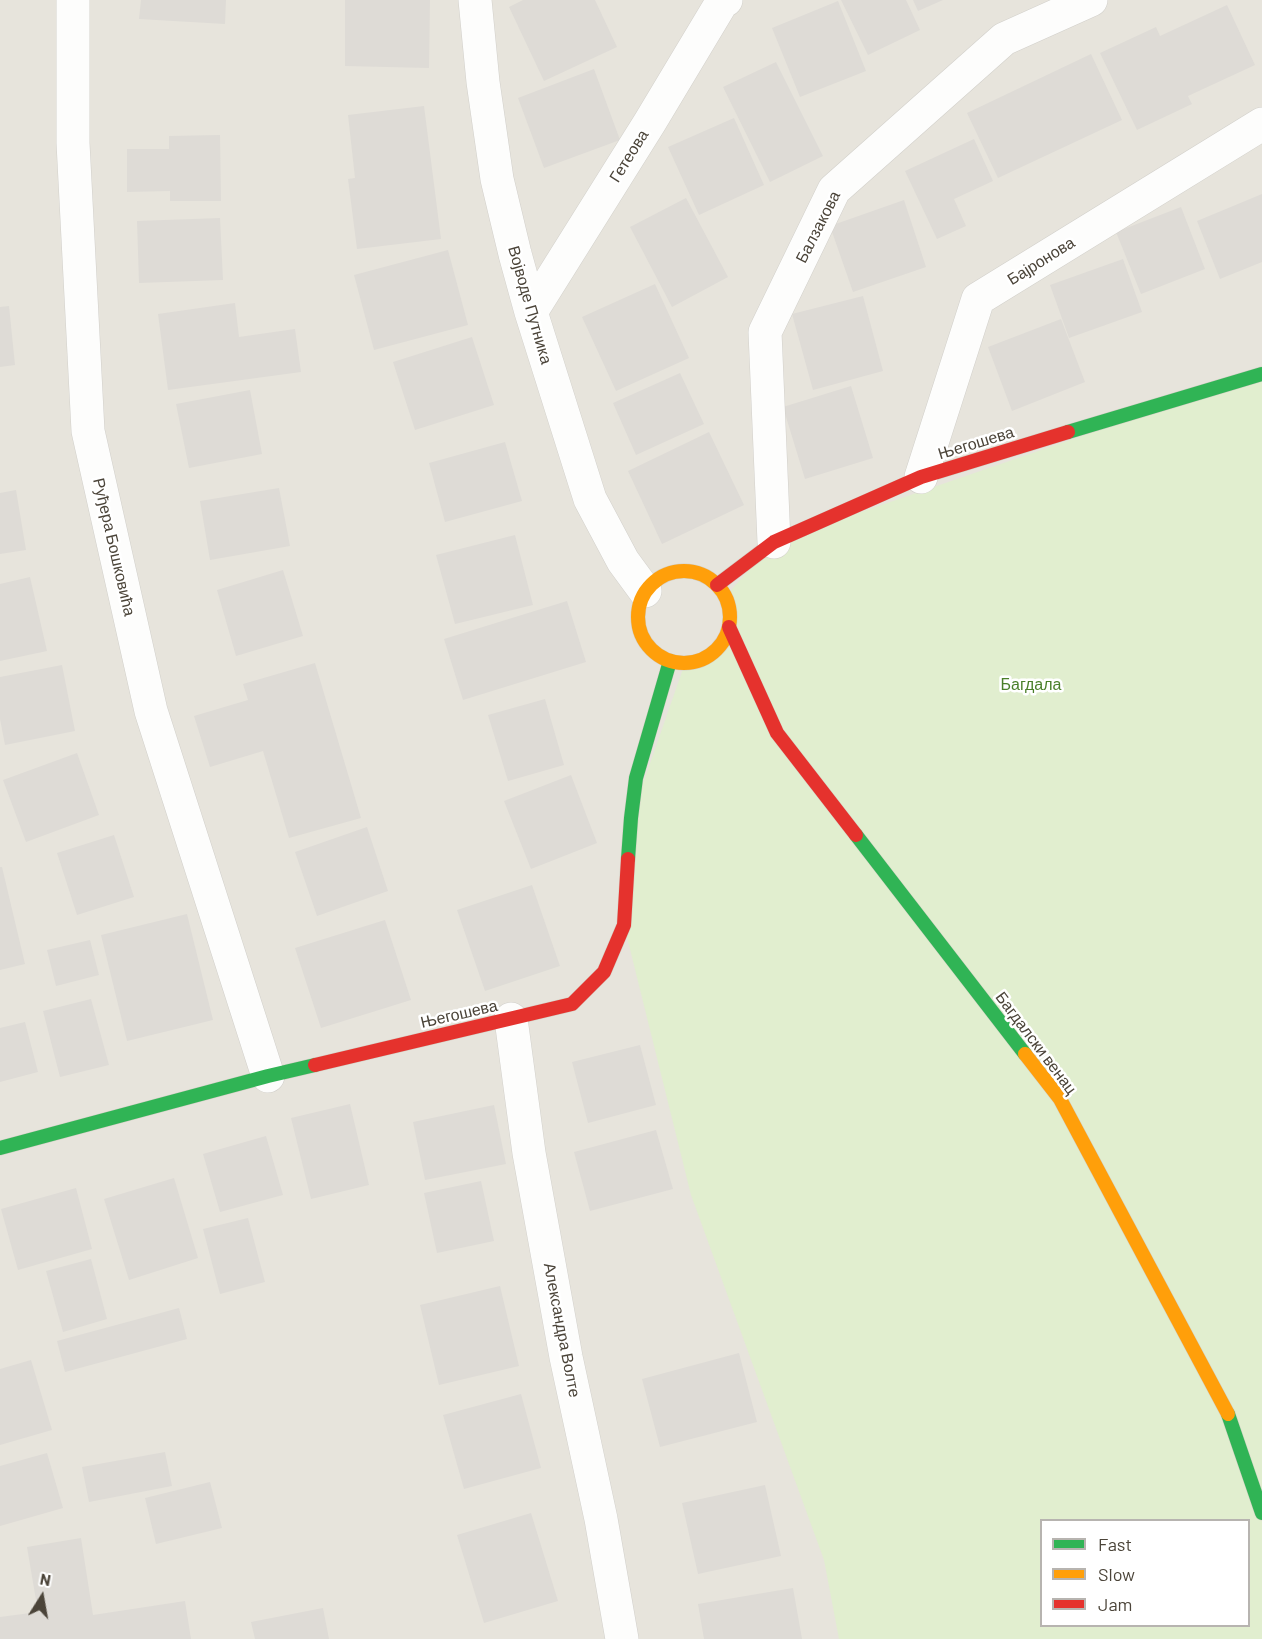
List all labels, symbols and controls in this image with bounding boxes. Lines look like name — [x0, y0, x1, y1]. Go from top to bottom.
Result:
street label: Гетеова — [605, 126, 653, 186]
street label: Балзакова — [792, 188, 844, 266]
street label: Бајронова — [1004, 233, 1078, 289]
street label: Војводе Путника — [504, 244, 556, 366]
street label: Његошева — [936, 422, 1016, 464]
street label: Руђера Бошковића — [89, 476, 139, 618]
park label: Багдала — [1001, 675, 1061, 695]
street label: Багдалски венац — [991, 988, 1081, 1098]
street label: Његошева — [419, 996, 499, 1032]
street label: Александра Волте — [540, 1261, 584, 1399]
legend — [1040, 1519, 1250, 1627]
text: Fast — [1098, 1533, 1132, 1555]
text: Slow — [1098, 1563, 1135, 1585]
north arrow — [12, 1567, 72, 1627]
text: N — [38, 1568, 53, 1589]
text: Jam — [1098, 1593, 1132, 1615]

